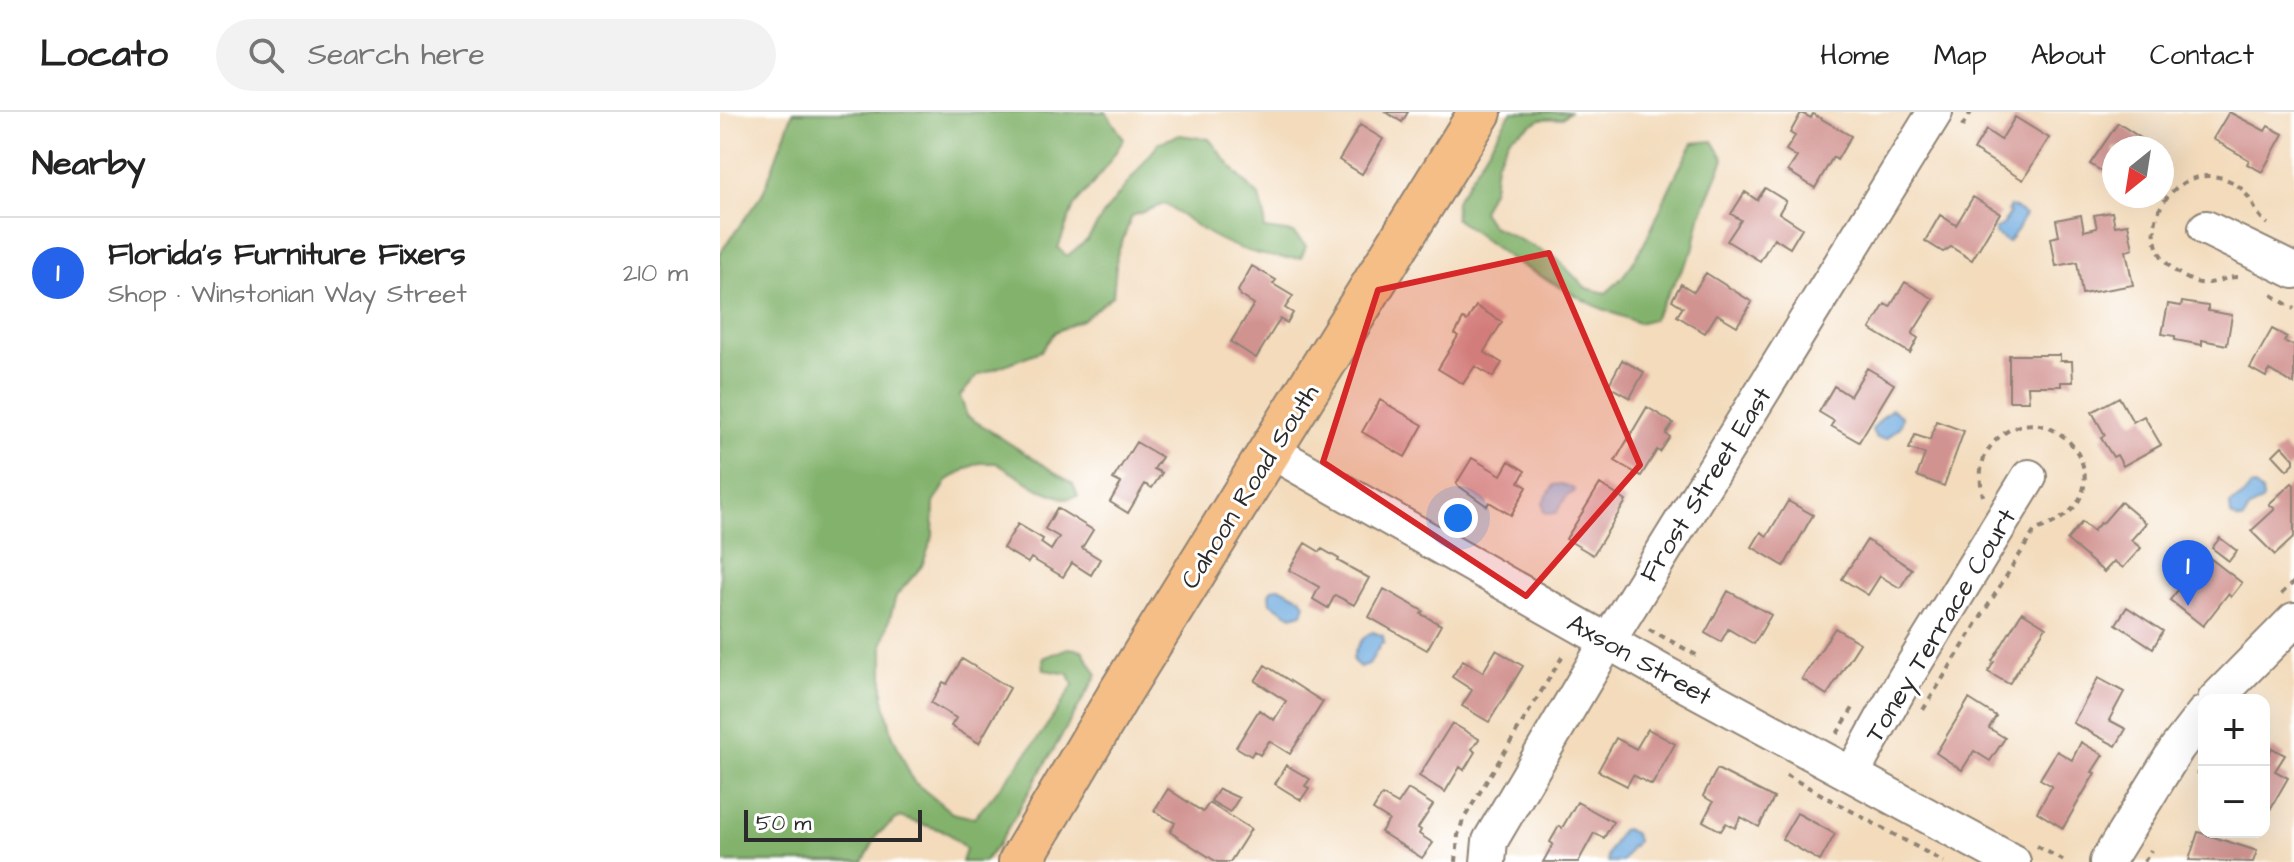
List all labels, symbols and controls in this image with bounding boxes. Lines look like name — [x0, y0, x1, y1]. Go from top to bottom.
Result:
search box — [216, 19, 776, 91]
text: Locato — [40, 29, 168, 81]
icon: search — [244, 33, 288, 77]
text: Search here — [308, 34, 485, 76]
text: Home — [1820, 36, 1890, 75]
text: Map — [1934, 36, 1987, 75]
text: About — [2031, 36, 2106, 75]
text: Contact — [2150, 36, 2254, 75]
north arrow — [2102, 136, 2174, 208]
text: Nearby — [32, 140, 146, 188]
text: Florida's Furniture Fixers — [108, 234, 466, 276]
text: 1 — [56, 255, 60, 291]
text: 210 m — [623, 255, 688, 291]
text: Shop · Winstonian Way Street — [108, 276, 467, 312]
street label: Cahoon Road South — [1172, 377, 1328, 596]
street label: Frost Street East — [1631, 380, 1781, 589]
your location — [1438, 498, 1478, 538]
street label: Toney Terrace Court — [1857, 501, 2027, 750]
pin: 1 — [2162, 540, 2214, 606]
street label: Axson Street — [1561, 605, 1719, 715]
map controls — [2198, 694, 2270, 838]
button: + — [2198, 694, 2270, 766]
button: − — [2198, 766, 2270, 838]
scale bar — [744, 806, 922, 842]
text: 50 m — [756, 808, 811, 839]

